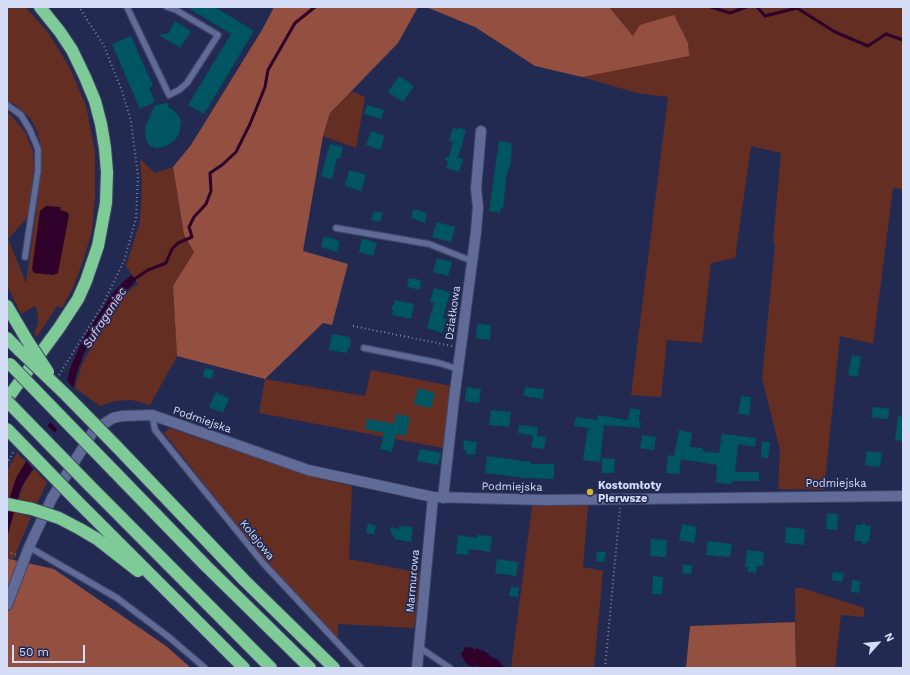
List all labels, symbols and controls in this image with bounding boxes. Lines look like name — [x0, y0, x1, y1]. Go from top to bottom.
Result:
water label: Sufraganiec — [80, 285, 130, 351]
street label: Działkowa — [443, 285, 463, 341]
street label: Podmiejska — [171, 404, 233, 436]
street label: Podmiejska — [806, 477, 866, 491]
place label: Kostomłoty Pierwsze — [598, 479, 661, 505]
street label: Podmiejska — [481, 480, 543, 494]
marker: Kostomłoty Pierwsze — [585, 487, 595, 497]
street label: Kolejowa — [237, 517, 277, 563]
street label: Marmurowa — [404, 549, 422, 613]
north arrow — [858, 623, 898, 663]
text: N — [881, 631, 897, 644]
scale bar — [14, 637, 87, 663]
text: 50 m — [19, 645, 49, 659]

